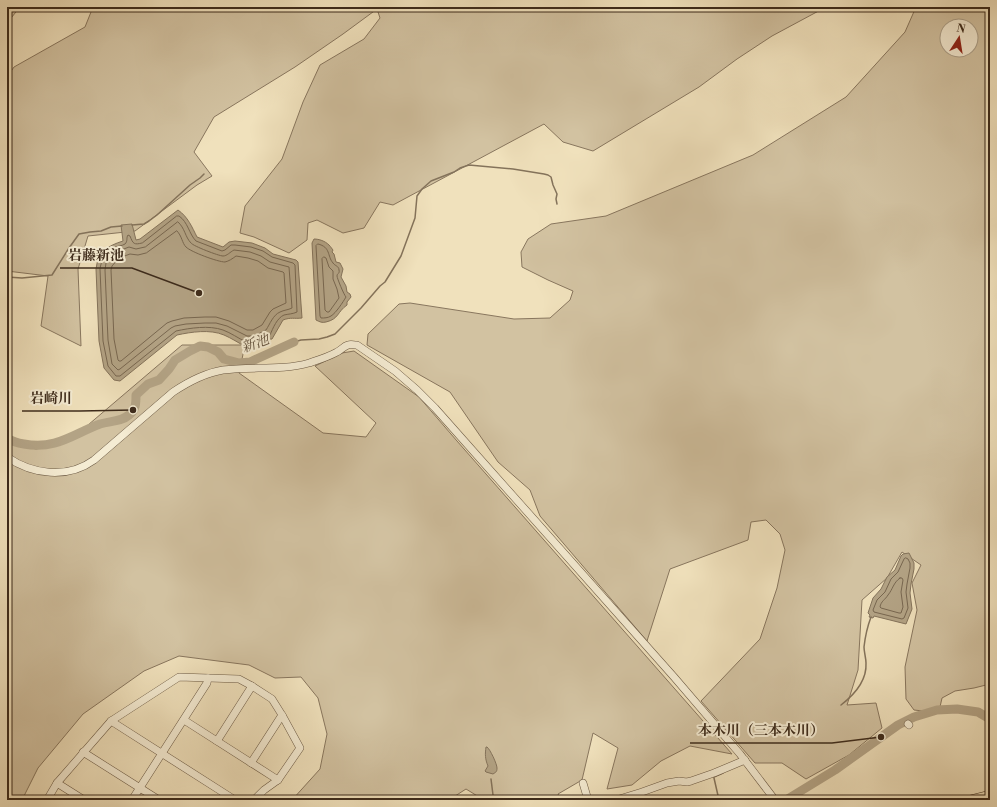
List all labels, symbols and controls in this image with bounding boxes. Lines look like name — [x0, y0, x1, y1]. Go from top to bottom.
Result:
north arrow — [939, 18, 979, 58]
text: N — [955, 21, 967, 37]
callout: 岩藤新池 — [60, 242, 132, 268]
text: 岩藤新池 — [68, 247, 124, 265]
water label: 新池 — [239, 330, 273, 357]
callout: 岩崎川 — [22, 385, 80, 411]
text: 岩崎川 — [30, 390, 72, 408]
callout: 本木川（三本木川） — [690, 717, 832, 743]
text: 本木川（三本木川） — [698, 722, 824, 740]

